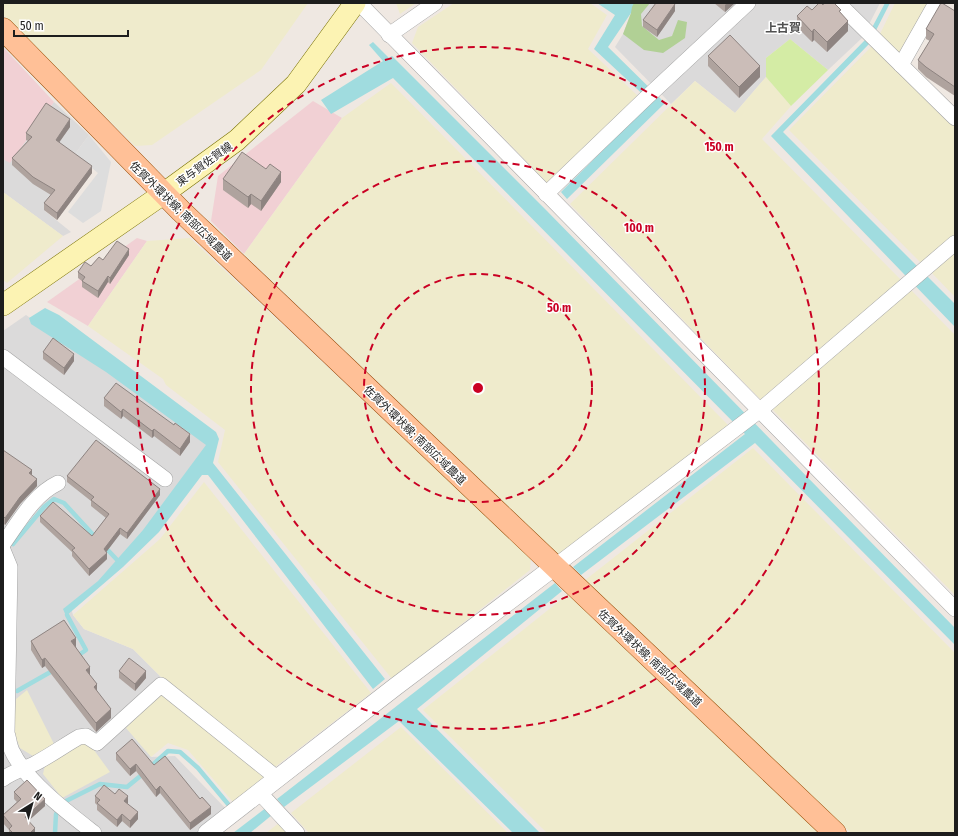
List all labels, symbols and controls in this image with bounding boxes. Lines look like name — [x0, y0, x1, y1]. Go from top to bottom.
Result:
scale bar — [14, 12, 128, 38]
text: 50 m — [20, 19, 44, 33]
district label: 上古賀 — [765, 21, 801, 35]
street label: 東与賀佐賀線 — [174, 140, 235, 189]
text: 150 m — [704, 140, 734, 154]
street label: 佐賀外環状線; 南部広域農道 — [127, 159, 234, 264]
text: 100 m — [624, 221, 654, 235]
text: 50 m — [547, 301, 571, 315]
centre of rings — [471, 381, 485, 395]
street label: 佐賀外環状線; 南部広域農道 — [361, 383, 468, 488]
street label: 佐賀外環状線; 南部広域農道 — [595, 607, 704, 710]
north arrow — [12, 784, 52, 824]
text: N — [31, 789, 44, 804]

